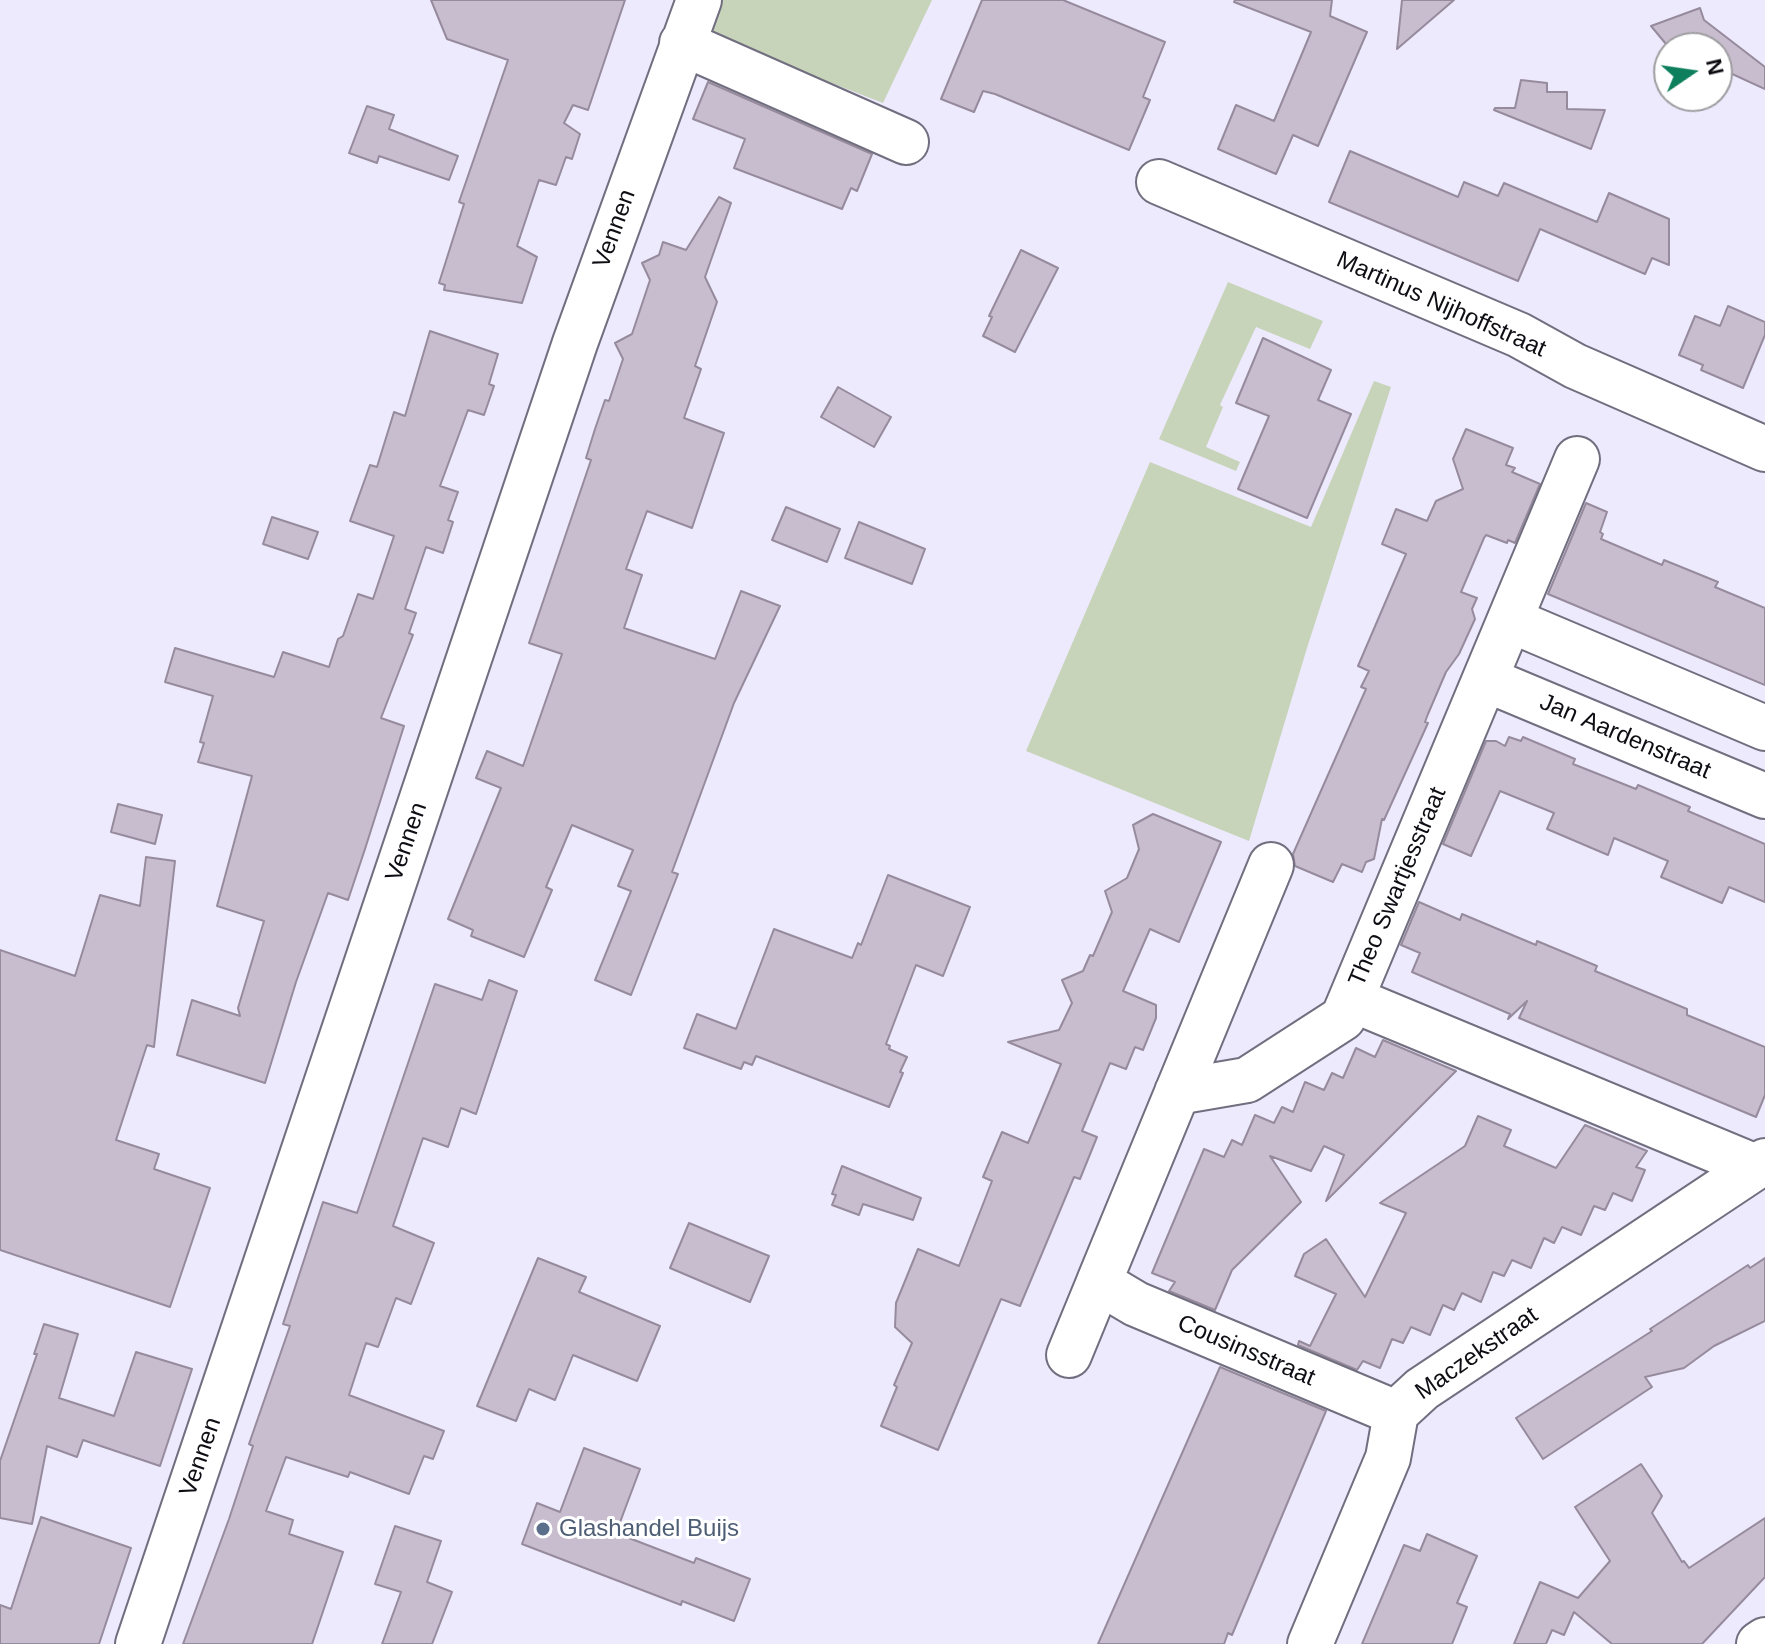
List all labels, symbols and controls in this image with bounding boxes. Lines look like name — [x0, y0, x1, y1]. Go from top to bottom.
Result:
north arrow — [1653, 32, 1733, 112]
text: N — [1701, 56, 1729, 77]
street label: Vennen — [588, 186, 642, 272]
street label: Martinus Nijhoffstraat — [1332, 246, 1550, 364]
street label: Jan Aardenstraat — [1535, 688, 1715, 786]
street label: Theo Swartjesstraat — [1343, 783, 1453, 991]
street label: Vennen — [380, 799, 434, 885]
street label: Maczekstraat — [1410, 1301, 1544, 1407]
street label: Cousinsstraat — [1173, 1309, 1319, 1393]
street label: Vennen — [174, 1414, 228, 1500]
place label: Glashandel Buijs — [559, 1515, 739, 1543]
marker: Glashandel Buijs — [534, 1520, 552, 1538]

